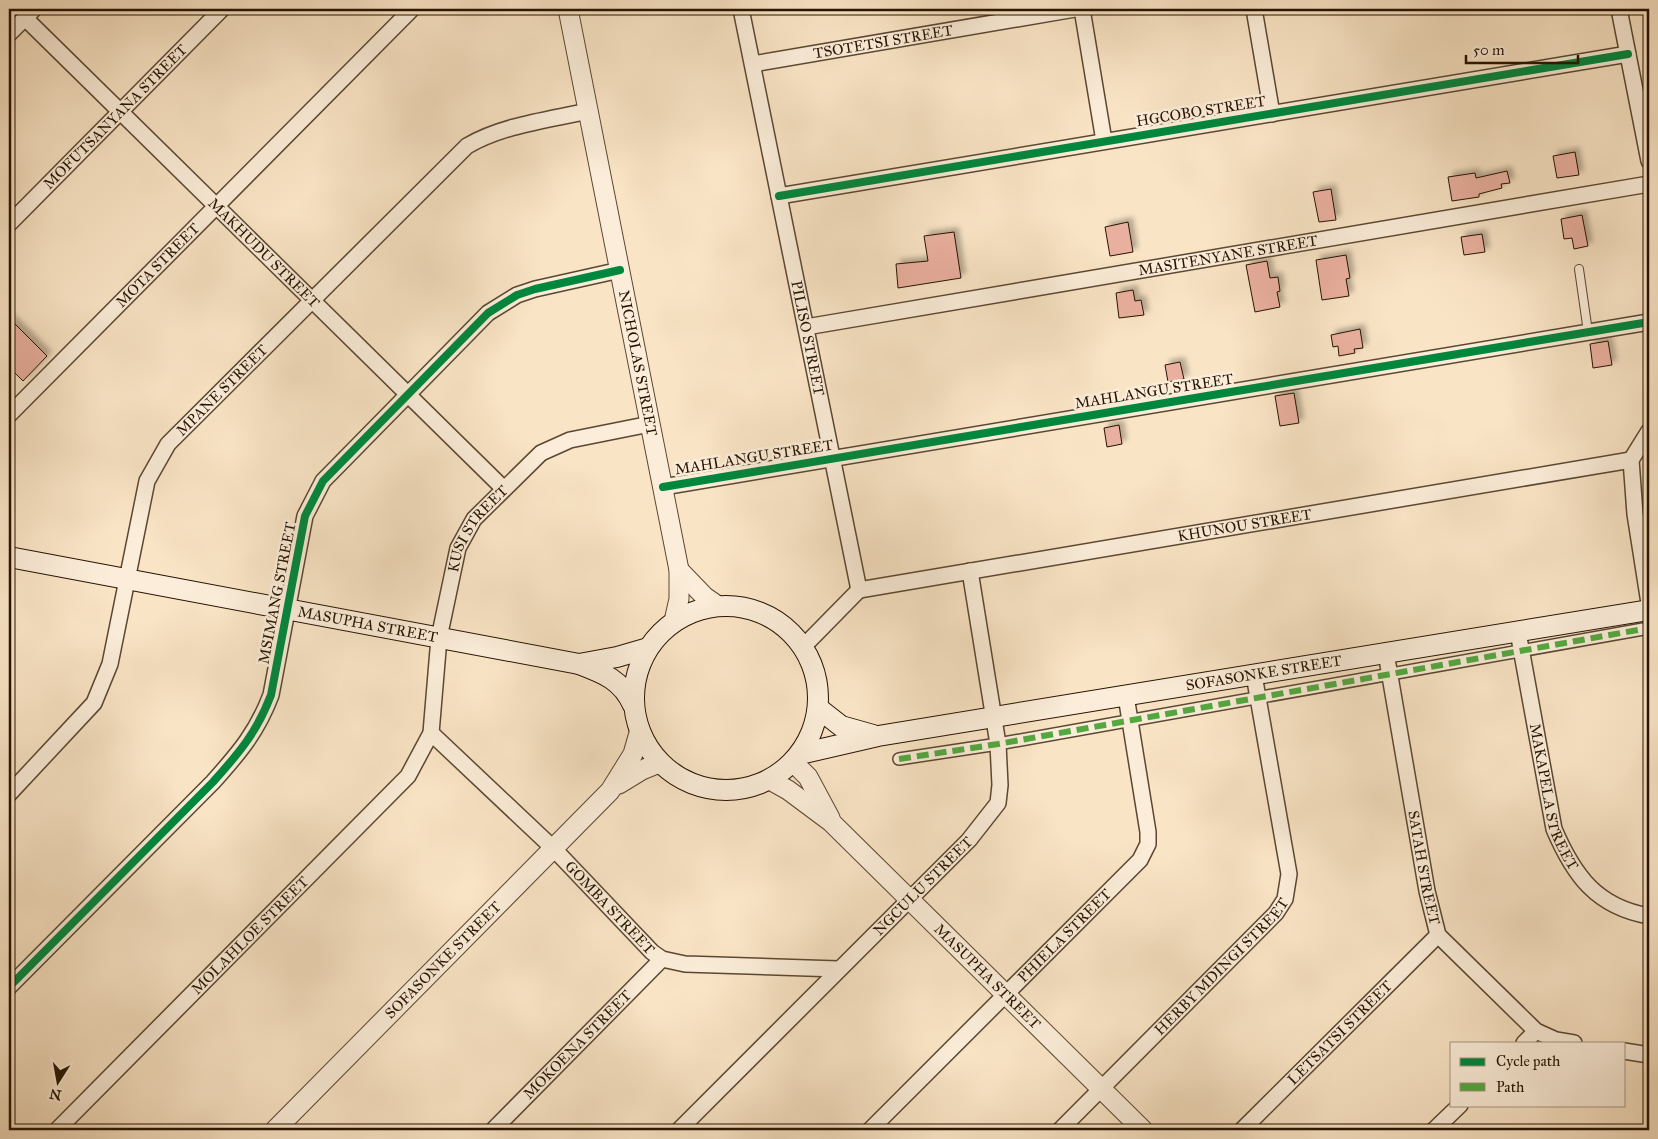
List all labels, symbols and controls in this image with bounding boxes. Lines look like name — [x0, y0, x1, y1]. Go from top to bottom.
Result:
street label: TSOTETSI STREET — [812, 21, 954, 63]
scale bar — [1466, 32, 1578, 64]
street label: MOFUTSANYANA STREET — [40, 41, 191, 193]
text: 50 m — [1473, 41, 1505, 59]
street label: HGCOBO STREET — [1135, 92, 1267, 130]
street label: MAKHUDU STREET — [204, 194, 323, 312]
street label: MOTA STREET — [112, 219, 203, 311]
street label: MASITENYANE STREET — [1137, 231, 1319, 279]
street label: PILISO STREET — [787, 279, 828, 397]
street label: NICHOLAS STREET — [615, 289, 661, 438]
street label: MPANE STREET — [172, 341, 271, 440]
street label: MAHLANGU STREET — [1074, 370, 1234, 412]
street label: MAHLANGU STREET — [674, 436, 834, 478]
street label: KUSI STREET — [444, 482, 512, 574]
street label: KHUNOU STREET — [1176, 505, 1313, 545]
street label: MSIMANG STREET — [254, 521, 300, 665]
street label: MASUPHA STREET — [296, 602, 439, 646]
street label: SOFASONKE STREET — [1185, 651, 1343, 695]
street label: MAKAPELA STREET — [1526, 722, 1582, 873]
street label: SATAH STREET — [1404, 809, 1444, 927]
street label: NGCULU STREET — [870, 833, 976, 939]
street label: GOMBA STREET — [561, 857, 658, 958]
street label: MOLAHLOE STREET — [188, 873, 312, 998]
street label: PHIELA STREET — [1014, 885, 1115, 986]
street label: HERBY MDINGI STREET — [1151, 894, 1292, 1039]
street label: SOFASONKE STREET — [381, 898, 505, 1022]
street label: MASUPHA STREET — [930, 920, 1044, 1033]
street label: LETSATSI STREET — [1284, 977, 1396, 1089]
street label: MOKOENA STREET — [520, 986, 635, 1103]
legend — [1450, 1042, 1626, 1106]
text: Cycle path — [1496, 1052, 1561, 1070]
north arrow — [32, 1056, 82, 1106]
text: Path — [1496, 1078, 1525, 1096]
text: N — [48, 1085, 63, 1104]

